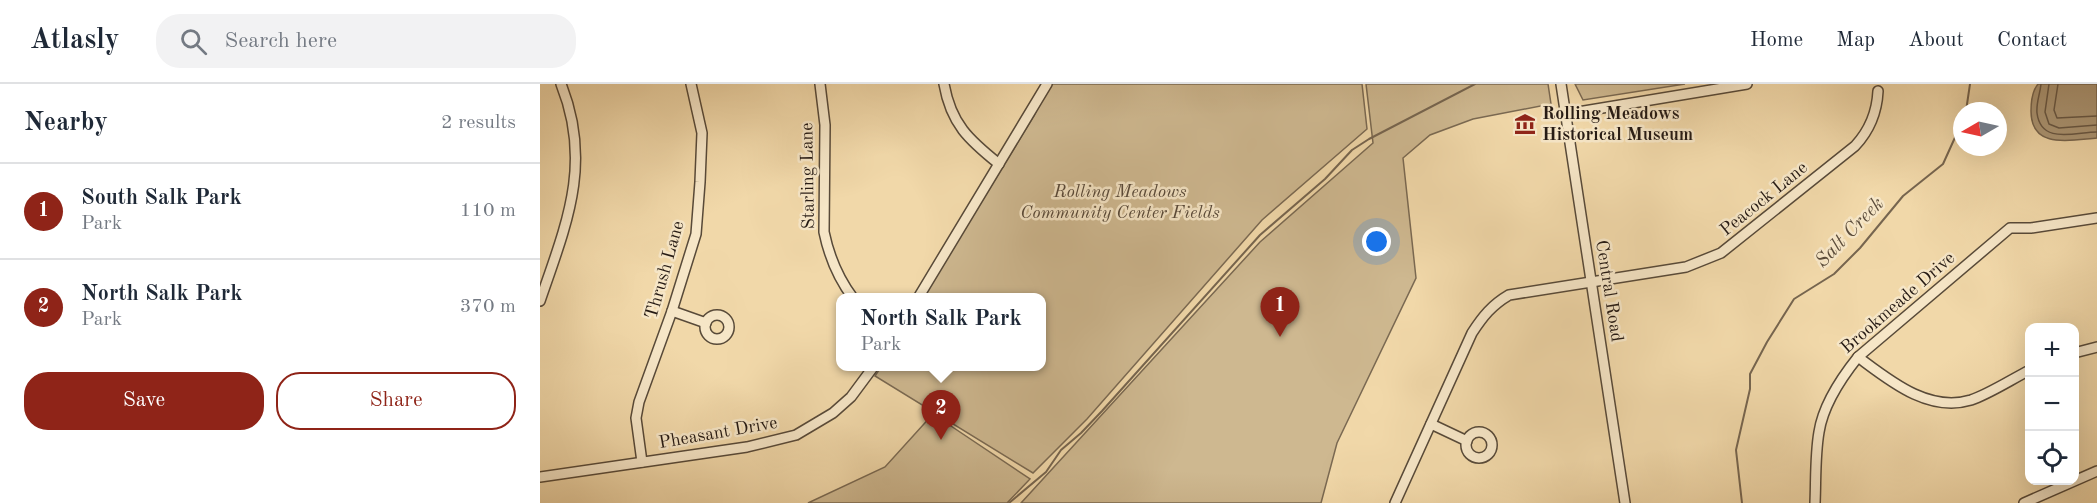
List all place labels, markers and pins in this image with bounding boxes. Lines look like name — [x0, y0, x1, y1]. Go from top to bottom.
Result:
place label: Rolling Meadows Historical Museum — [1542, 105, 1693, 144]
museum icon: Rolling Meadows Historical Museum — [1513, 112, 1537, 136]
pin: 1 — [1260, 288, 1300, 337]
pin: 2 — [922, 390, 960, 440]

